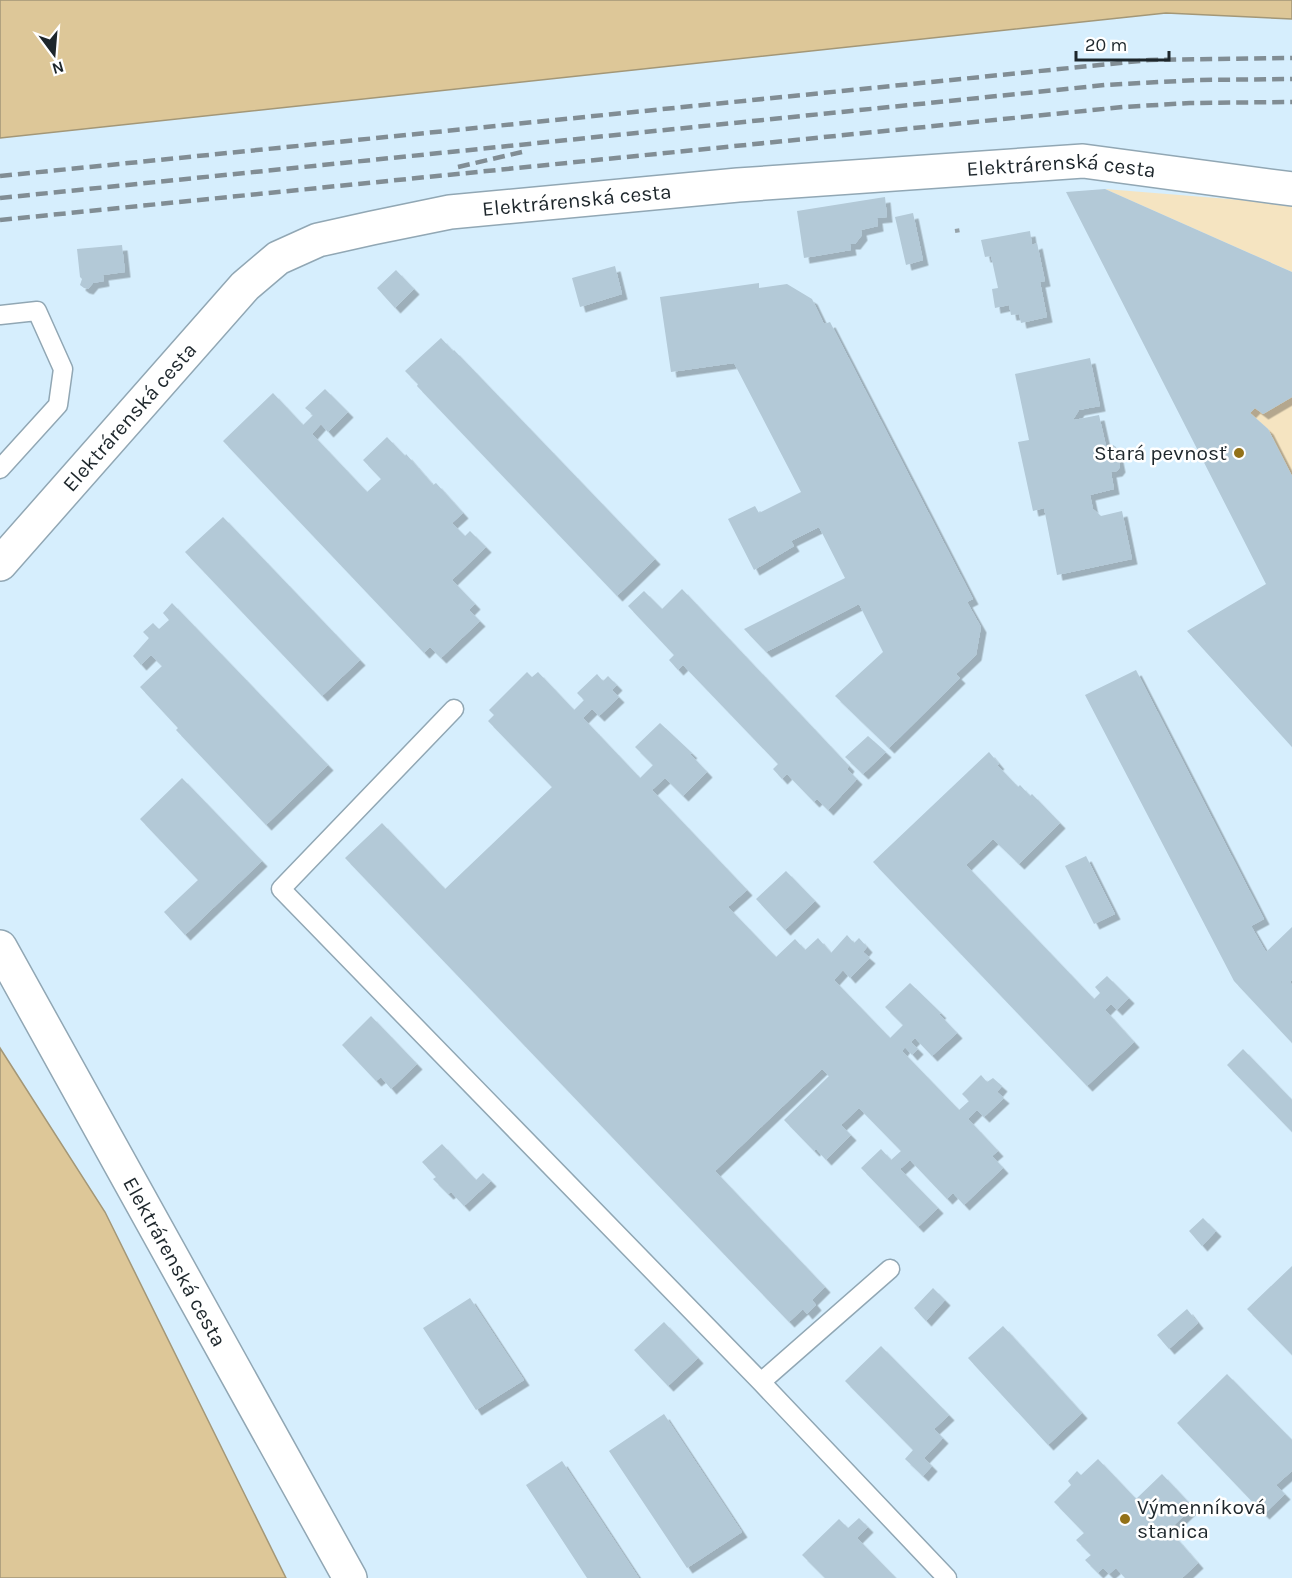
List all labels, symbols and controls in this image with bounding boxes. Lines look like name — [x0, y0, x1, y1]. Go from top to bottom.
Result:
north arrow — [24, 24, 84, 84]
scale bar — [1076, 24, 1169, 62]
text: 20 m — [1085, 34, 1127, 56]
text: N — [50, 57, 66, 79]
street label: Elektrárenská cesta — [966, 149, 1157, 183]
street label: Elektrárenská cesta — [481, 179, 673, 221]
street label: Elektrárenská cesta — [58, 338, 201, 496]
place label: Stará pevnosť — [1094, 441, 1227, 465]
marker: Stará pevnosť — [1232, 446, 1246, 460]
street label: Elektrárenská cesta — [118, 1173, 231, 1351]
place label: Výmenníková stanica — [1137, 1495, 1266, 1543]
marker: Výmenníková stanica — [1118, 1512, 1132, 1526]

